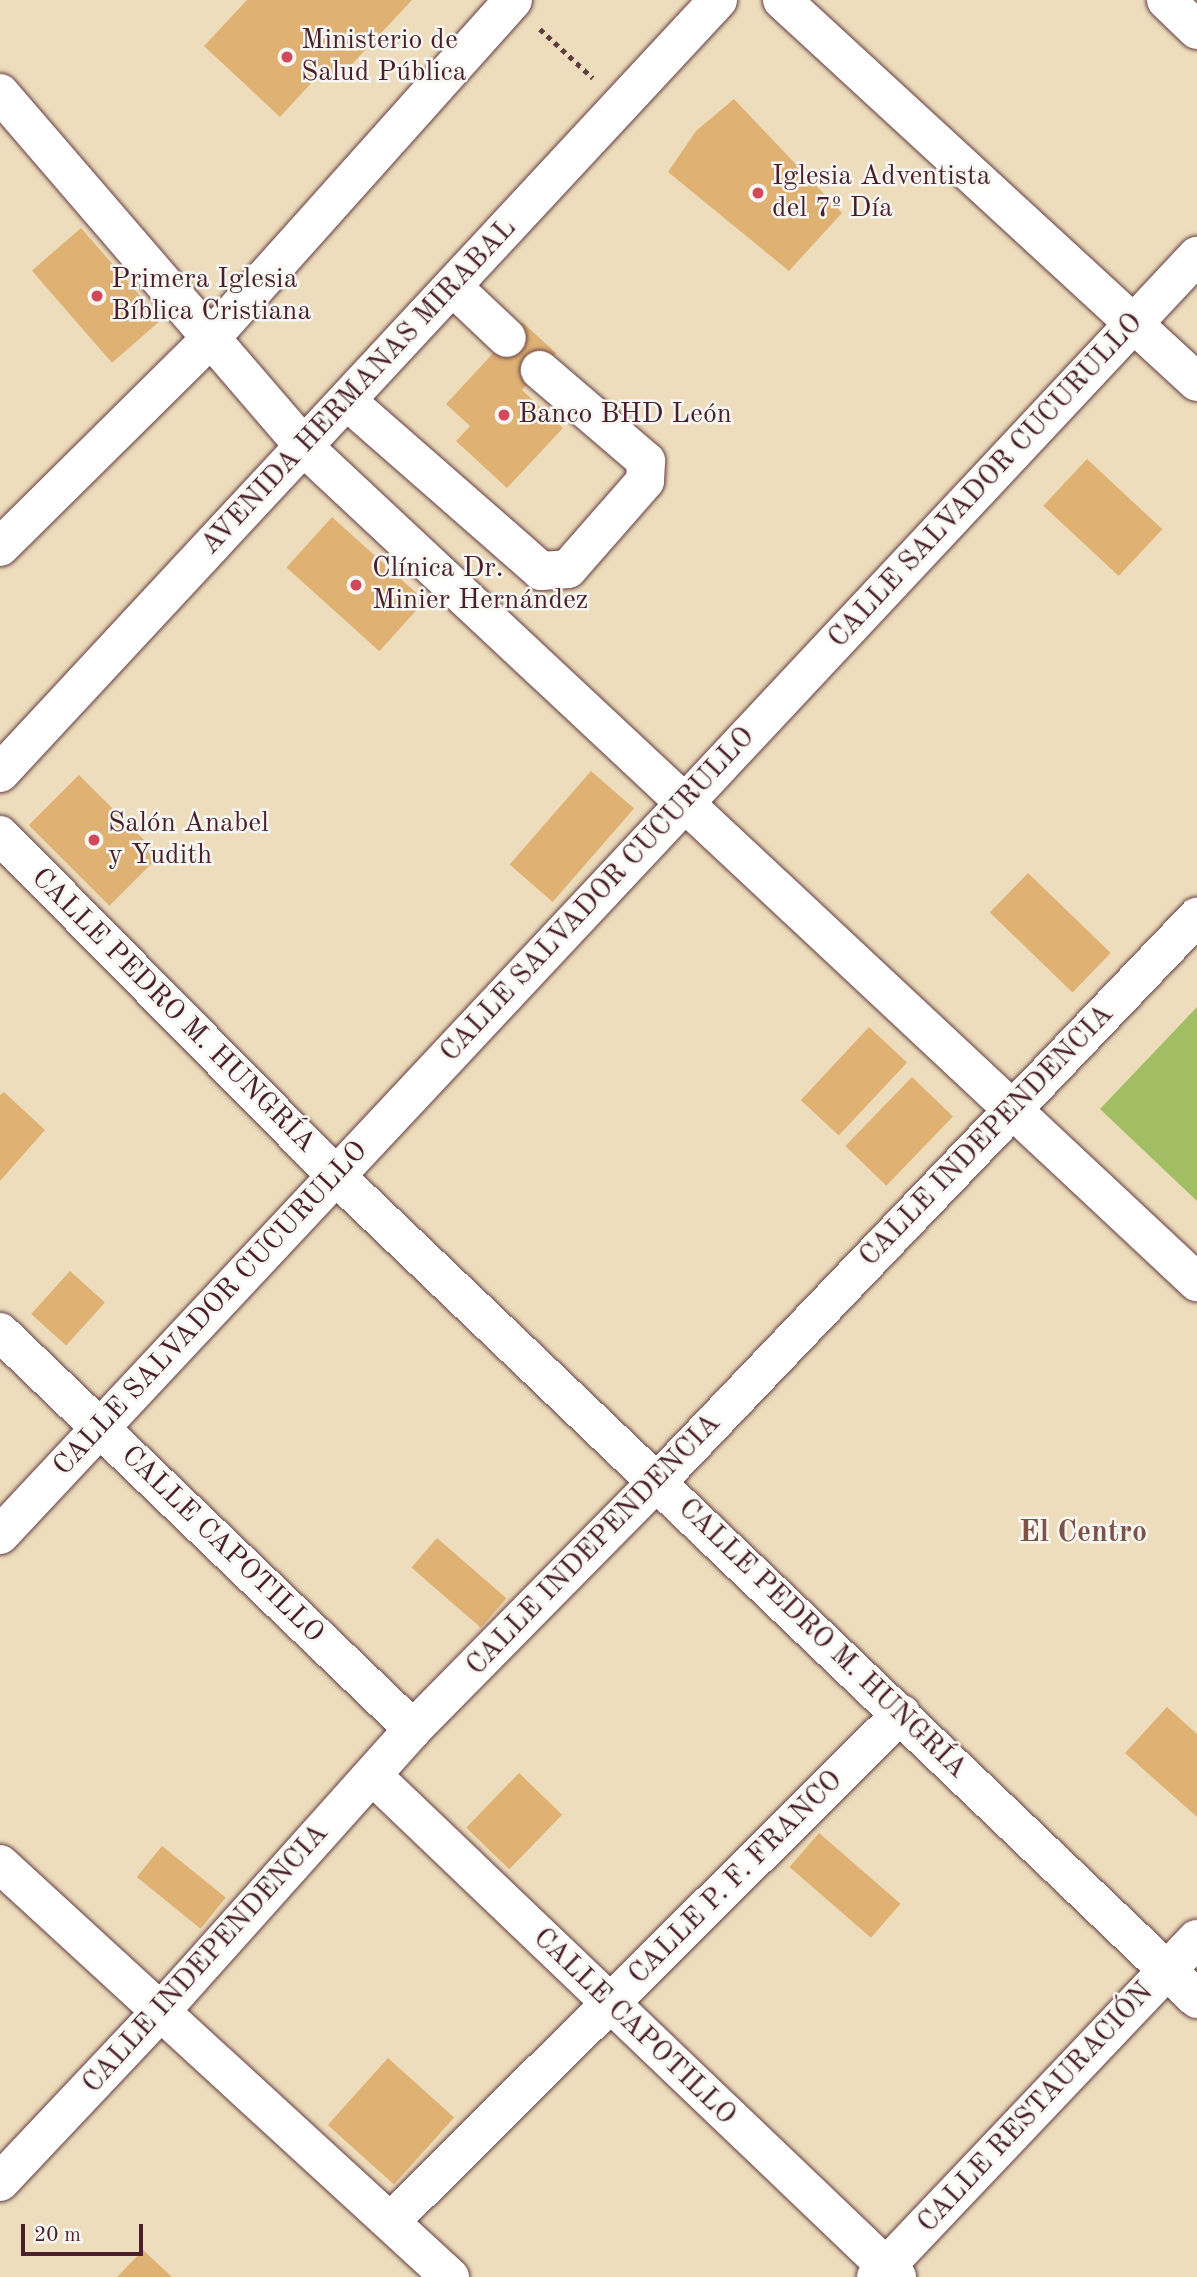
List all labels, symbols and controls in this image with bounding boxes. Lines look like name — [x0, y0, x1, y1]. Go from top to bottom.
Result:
place label: Ministerio de Salud Pública — [301, 24, 467, 90]
marker: Ministerio de Salud Pública — [279, 49, 295, 65]
place label: Iglesia Adventista del 7º Día — [772, 160, 991, 226]
marker: Iglesia Adventista del 7º Día — [750, 185, 766, 201]
street label: AVENIDA HERMANAS MIRABAL — [194, 212, 524, 562]
place label: Primera Iglesia Bíblica Cristiana — [111, 263, 311, 329]
marker: Primera Iglesia Bíblica Cristiana — [89, 288, 105, 304]
street label: CALLE SALVADOR CUCURULLO — [822, 307, 1150, 655]
place label: Banco BHD León — [518, 398, 732, 432]
marker: Banco BHD León — [496, 407, 512, 423]
place label: Clínica Dr. Minier Hernández — [372, 552, 588, 618]
marker: Clínica Dr. Minier Hernández — [346, 575, 366, 595]
street label: CALLE SALVADOR CUCURULLO — [434, 721, 762, 1069]
place label: Salón Anabel y Yudith — [108, 807, 269, 873]
marker: Salón Anabel y Yudith — [86, 832, 102, 848]
street label: CALLE PEDRO M. HUNGRÍA — [24, 862, 322, 1160]
street label: CALLE INDEPENDENCIA — [853, 998, 1121, 1274]
street label: CALLE SALVADOR CUCURULLO — [47, 1135, 375, 1483]
street label: CALLE INDEPENDENCIA — [460, 1407, 728, 1683]
street label: CALLE CAPOTILLO — [114, 1440, 330, 1650]
street label: CALLE PEDRO M. HUNGRÍA — [671, 1492, 973, 1786]
district label: El Centro — [1019, 1515, 1147, 1551]
street label: CALLE P. F. FRANCO — [622, 1764, 850, 1992]
street label: CALLE INDEPENDENCIA — [76, 1817, 336, 2101]
street label: CALLE CAPOTILLO — [526, 1922, 742, 2132]
street label: CALLE RESTAURACIÓN — [911, 1976, 1161, 2240]
scale bar — [24, 2210, 147, 2254]
text: 20 m — [34, 2225, 81, 2246]

